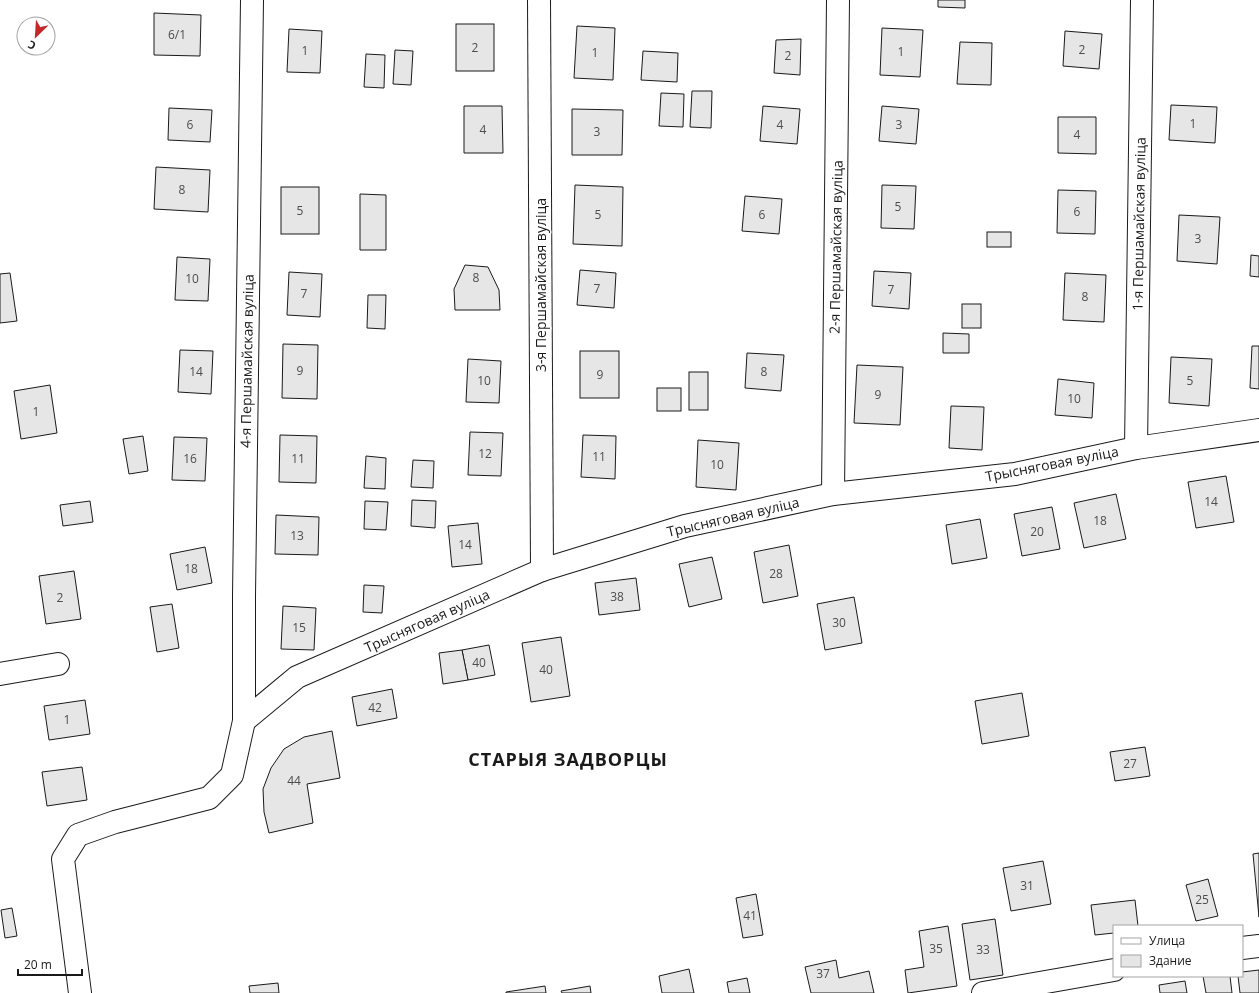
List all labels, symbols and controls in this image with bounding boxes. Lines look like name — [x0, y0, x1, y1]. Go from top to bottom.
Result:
north arrow — [16, 16, 56, 56]
house number: 6/1 — [168, 26, 186, 43]
text: С — [25, 37, 38, 54]
house number: 2 — [472, 39, 479, 56]
house number: 2 — [1079, 41, 1086, 58]
house number: 1 — [302, 42, 308, 59]
house number: 1 — [898, 43, 904, 60]
house number: 1 — [592, 44, 598, 61]
house number: 2 — [785, 47, 792, 64]
house number: 1 — [1190, 115, 1196, 132]
house number: 6 — [187, 116, 194, 133]
house number: 4 — [777, 116, 784, 133]
house number: 3 — [896, 116, 903, 133]
house number: 4 — [480, 121, 487, 138]
house number: 3 — [594, 123, 601, 140]
house number: 4 — [1074, 126, 1081, 143]
street label: 1-я Першамайская вуліца — [1127, 137, 1150, 311]
street label: 2-я Першамайская вуліца — [824, 160, 847, 334]
house number: 8 — [179, 181, 186, 198]
street label: 3-я Першамайская вуліца — [531, 198, 550, 372]
house number: 5 — [895, 198, 902, 215]
house number: 5 — [297, 202, 304, 219]
house number: 6 — [1074, 203, 1081, 220]
house number: 5 — [595, 206, 602, 223]
house number: 6 — [759, 206, 766, 223]
house number: 3 — [1195, 230, 1202, 247]
house number: 8 — [473, 269, 480, 286]
house number: 10 — [185, 270, 199, 287]
street label: 4-я Першамайская вуліца — [235, 274, 258, 448]
house number: 7 — [594, 280, 601, 297]
house number: 7 — [888, 281, 895, 298]
house number: 7 — [301, 285, 308, 302]
house number: 8 — [1082, 288, 1089, 305]
house number: 9 — [297, 362, 304, 379]
house number: 14 — [189, 363, 203, 380]
house number: 8 — [761, 363, 768, 380]
house number: 9 — [597, 366, 604, 383]
house number: 10 — [477, 372, 491, 389]
house number: 5 — [1187, 372, 1194, 389]
house number: 9 — [875, 386, 882, 403]
house number: 10 — [1067, 390, 1081, 407]
house number: 1 — [33, 403, 39, 420]
street label: Трысняговая вуліца — [984, 441, 1120, 486]
house number: 12 — [478, 445, 492, 462]
house number: 11 — [592, 448, 606, 465]
house number: 16 — [183, 450, 197, 467]
house number: 11 — [291, 450, 305, 467]
house number: 10 — [710, 456, 724, 473]
street label: Трысняговая вуліца — [665, 492, 801, 541]
house number: 14 — [1204, 493, 1218, 510]
house number: 18 — [1093, 512, 1107, 529]
house number: 20 — [1030, 523, 1044, 540]
house number: 13 — [290, 527, 304, 544]
house number: 14 — [458, 536, 472, 553]
house number: 18 — [184, 560, 198, 577]
house number: 28 — [769, 565, 783, 582]
street label: Трысняговая вуліца — [361, 584, 492, 657]
house number: 38 — [610, 588, 624, 605]
house number: 2 — [57, 589, 64, 606]
house number: 30 — [832, 614, 846, 631]
house number: 15 — [292, 619, 306, 636]
house number: 40 — [472, 654, 486, 671]
house number: 40 — [539, 661, 553, 678]
house number: 42 — [368, 699, 382, 716]
house number: 1 — [64, 711, 70, 728]
district label: СТАРЫЯ ЗАДВОРЦЫ — [468, 747, 668, 771]
house number: 27 — [1123, 755, 1137, 772]
house number: 44 — [287, 772, 301, 789]
house number: 31 — [1020, 877, 1034, 894]
house number: 25 — [1195, 891, 1209, 908]
house number: 41 — [743, 907, 757, 924]
legend — [1113, 925, 1243, 977]
text: Улица — [1149, 932, 1185, 949]
house number: 35 — [929, 940, 943, 957]
house number: 33 — [976, 941, 990, 958]
scale bar — [18, 951, 82, 977]
text: Здание — [1149, 952, 1192, 969]
text: 20 m — [24, 956, 52, 973]
house number: 37 — [816, 965, 830, 982]

